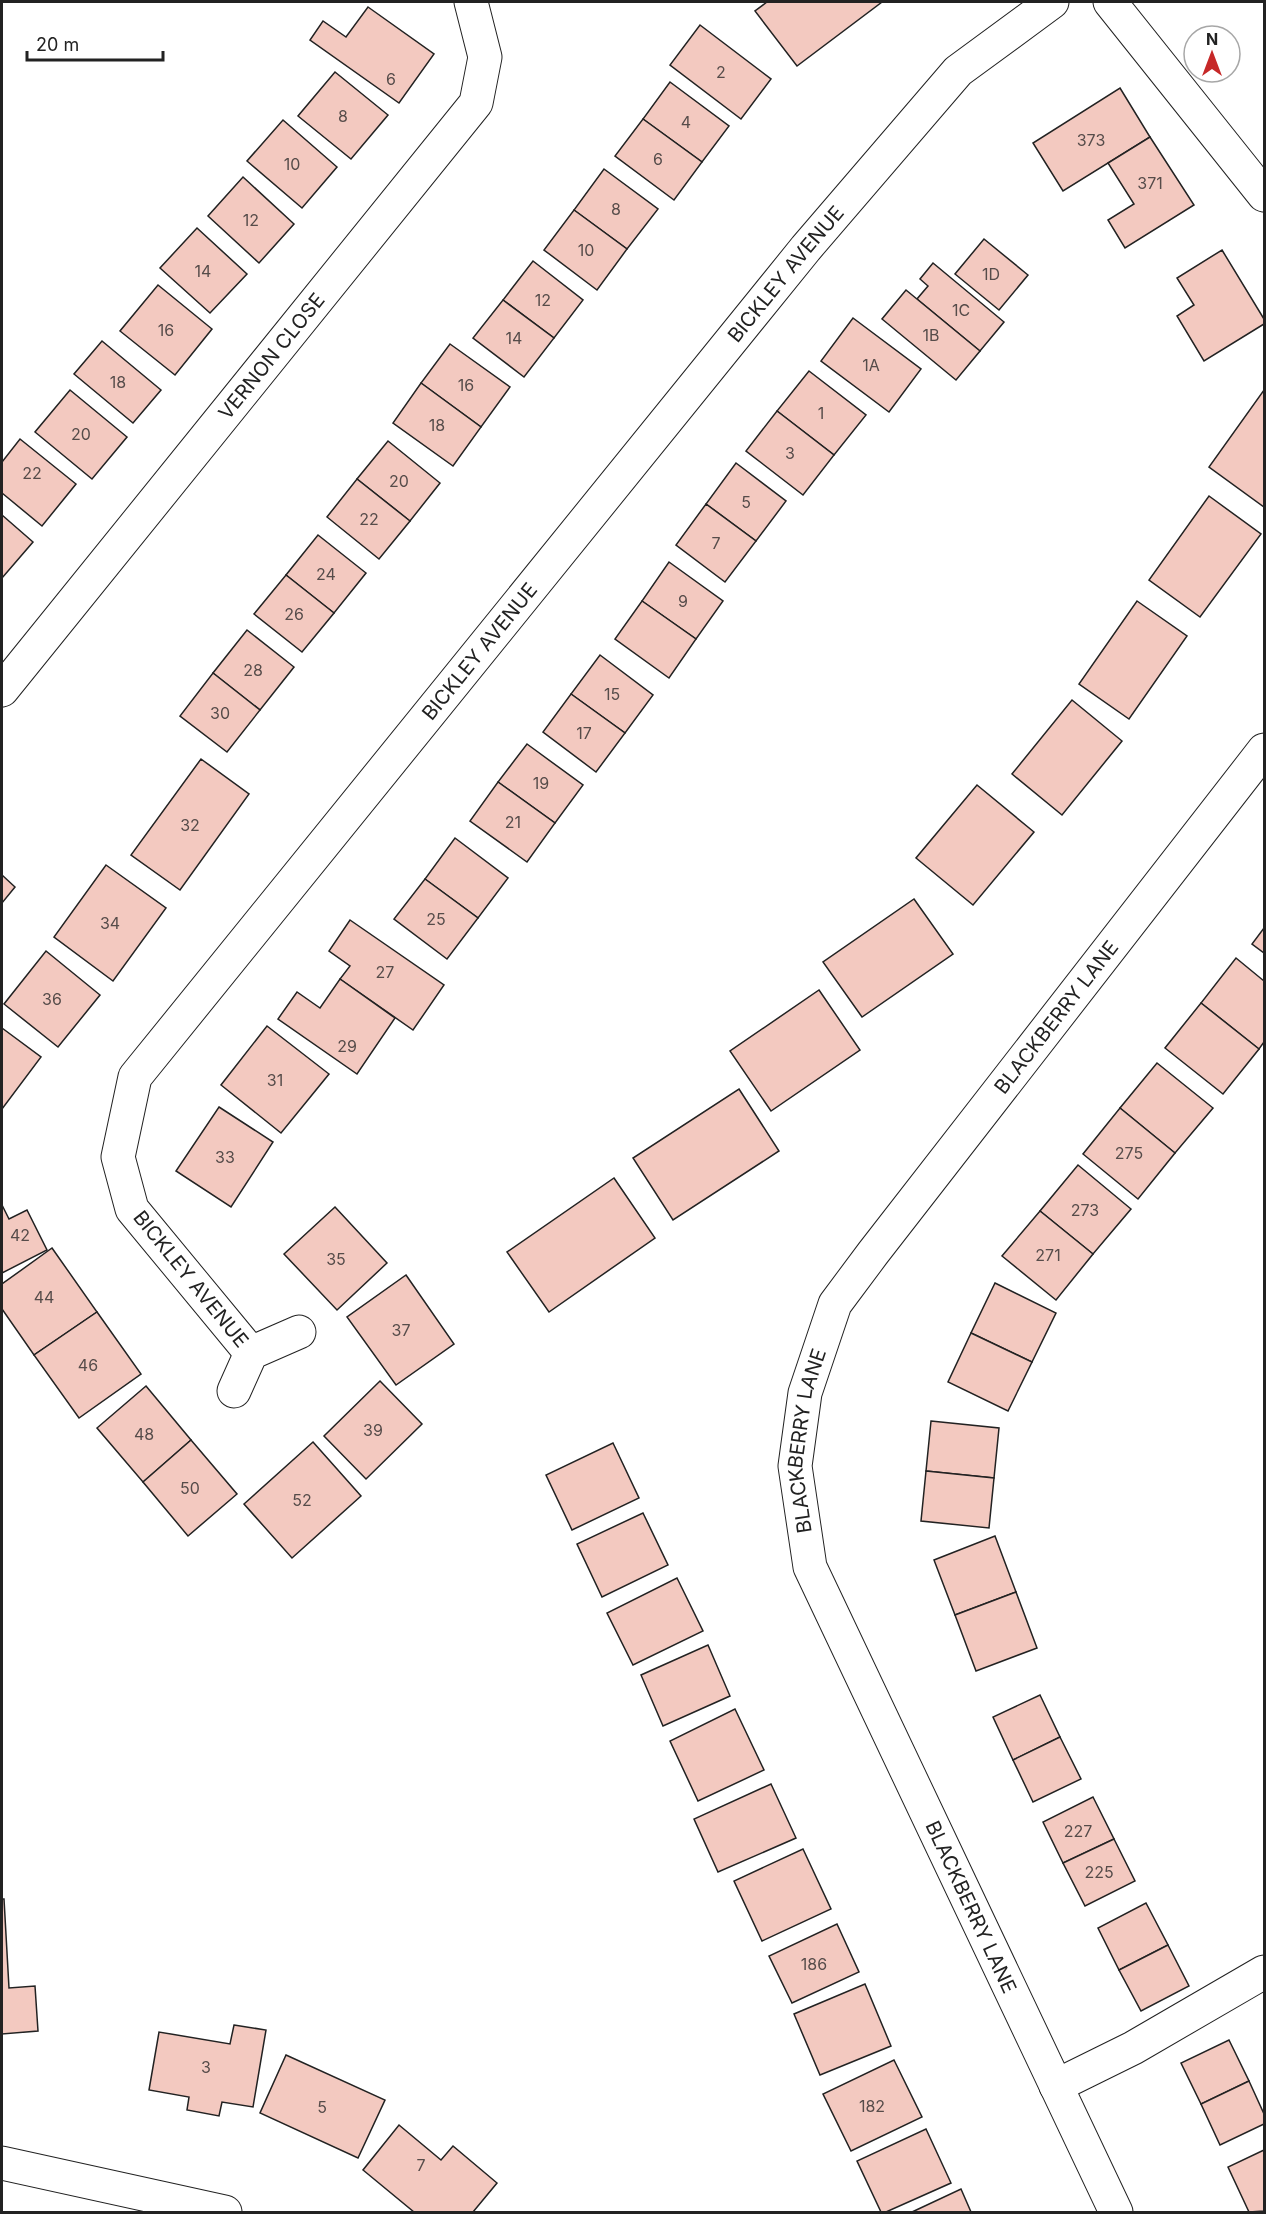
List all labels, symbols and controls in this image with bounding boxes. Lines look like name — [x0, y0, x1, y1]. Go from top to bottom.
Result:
scale bar — [27, 24, 164, 62]
north arrow — [1182, 24, 1242, 84]
text: N — [1206, 29, 1218, 49]
text: 20 m — [36, 34, 79, 55]
house number: 2 — [716, 62, 726, 82]
house number: 6 — [386, 69, 396, 89]
house number: 8 — [338, 106, 348, 126]
house number: 4 — [681, 112, 691, 132]
house number: 373 — [1077, 130, 1105, 150]
house number: 6 — [653, 149, 663, 169]
house number: 10 — [284, 154, 300, 174]
house number: 371 — [1137, 173, 1163, 193]
house number: 8 — [611, 199, 621, 219]
street label: BICKLEY AVENUE — [723, 201, 849, 347]
house number: 12 — [243, 210, 259, 230]
house number: 10 — [578, 240, 594, 260]
house number: 14 — [195, 261, 211, 281]
house number: 1D — [982, 264, 1000, 284]
street label: VERNON CLOSE — [213, 288, 330, 424]
house number: 12 — [535, 290, 551, 310]
house number: 1C — [952, 300, 970, 320]
house number: 16 — [158, 320, 174, 340]
house number: 1B — [923, 325, 939, 345]
house number: 14 — [506, 328, 522, 348]
house number: 1A — [862, 355, 880, 375]
house number: 18 — [110, 372, 126, 392]
house number: 16 — [458, 375, 474, 395]
house number: 1 — [818, 403, 824, 423]
house number: 18 — [429, 415, 445, 435]
house number: 20 — [71, 424, 91, 444]
house number: 3 — [785, 443, 795, 463]
house number: 22 — [22, 463, 42, 483]
house number: 20 — [389, 471, 409, 491]
house number: 5 — [741, 492, 751, 512]
house number: 22 — [359, 509, 379, 529]
house number: 7 — [711, 533, 721, 553]
house number: 24 — [316, 564, 336, 584]
street label: BICKLEY AVENUE — [417, 578, 542, 725]
house number: 9 — [678, 591, 688, 611]
house number: 26 — [284, 604, 304, 624]
house number: 28 — [243, 660, 263, 680]
house number: 15 — [604, 684, 620, 704]
house number: 30 — [210, 703, 230, 723]
house number: 17 — [576, 723, 592, 743]
house number: 19 — [533, 773, 549, 793]
house number: 21 — [505, 812, 521, 832]
house number: 32 — [180, 815, 200, 835]
house number: 25 — [426, 909, 446, 929]
house number: 34 — [100, 913, 120, 933]
street label: BLACKBERRY LANE — [989, 936, 1123, 1098]
house number: 27 — [376, 962, 394, 982]
house number: 36 — [42, 989, 62, 1009]
house number: 29 — [337, 1036, 357, 1056]
house number: 31 — [267, 1070, 283, 1090]
house number: 275 — [1115, 1143, 1143, 1163]
house number: 33 — [215, 1147, 235, 1167]
house number: 273 — [1071, 1200, 1099, 1220]
street label: BICKLEY AVENUE — [128, 1206, 254, 1352]
house number: 42 — [10, 1225, 30, 1245]
house number: 271 — [1035, 1245, 1061, 1265]
house number: 35 — [326, 1249, 346, 1269]
house number: 44 — [34, 1287, 54, 1307]
house number: 37 — [392, 1320, 410, 1340]
street label: BLACKBERRY LANE — [783, 1346, 831, 1535]
house number: 46 — [78, 1355, 98, 1375]
house number: 39 — [363, 1420, 383, 1440]
house number: 48 — [134, 1424, 154, 1444]
house number: 50 — [180, 1478, 200, 1498]
house number: 52 — [292, 1490, 312, 1510]
street label: BLACKBERRY LANE — [921, 1817, 1021, 1997]
house number: 227 — [1064, 1821, 1092, 1841]
house number: 225 — [1084, 1862, 1114, 1882]
house number: 186 — [801, 1954, 827, 1974]
house number: 3 — [201, 2057, 211, 2077]
house number: 182 — [859, 2096, 885, 2116]
house number: 5 — [317, 2097, 327, 2117]
house number: 7 — [416, 2155, 426, 2175]

